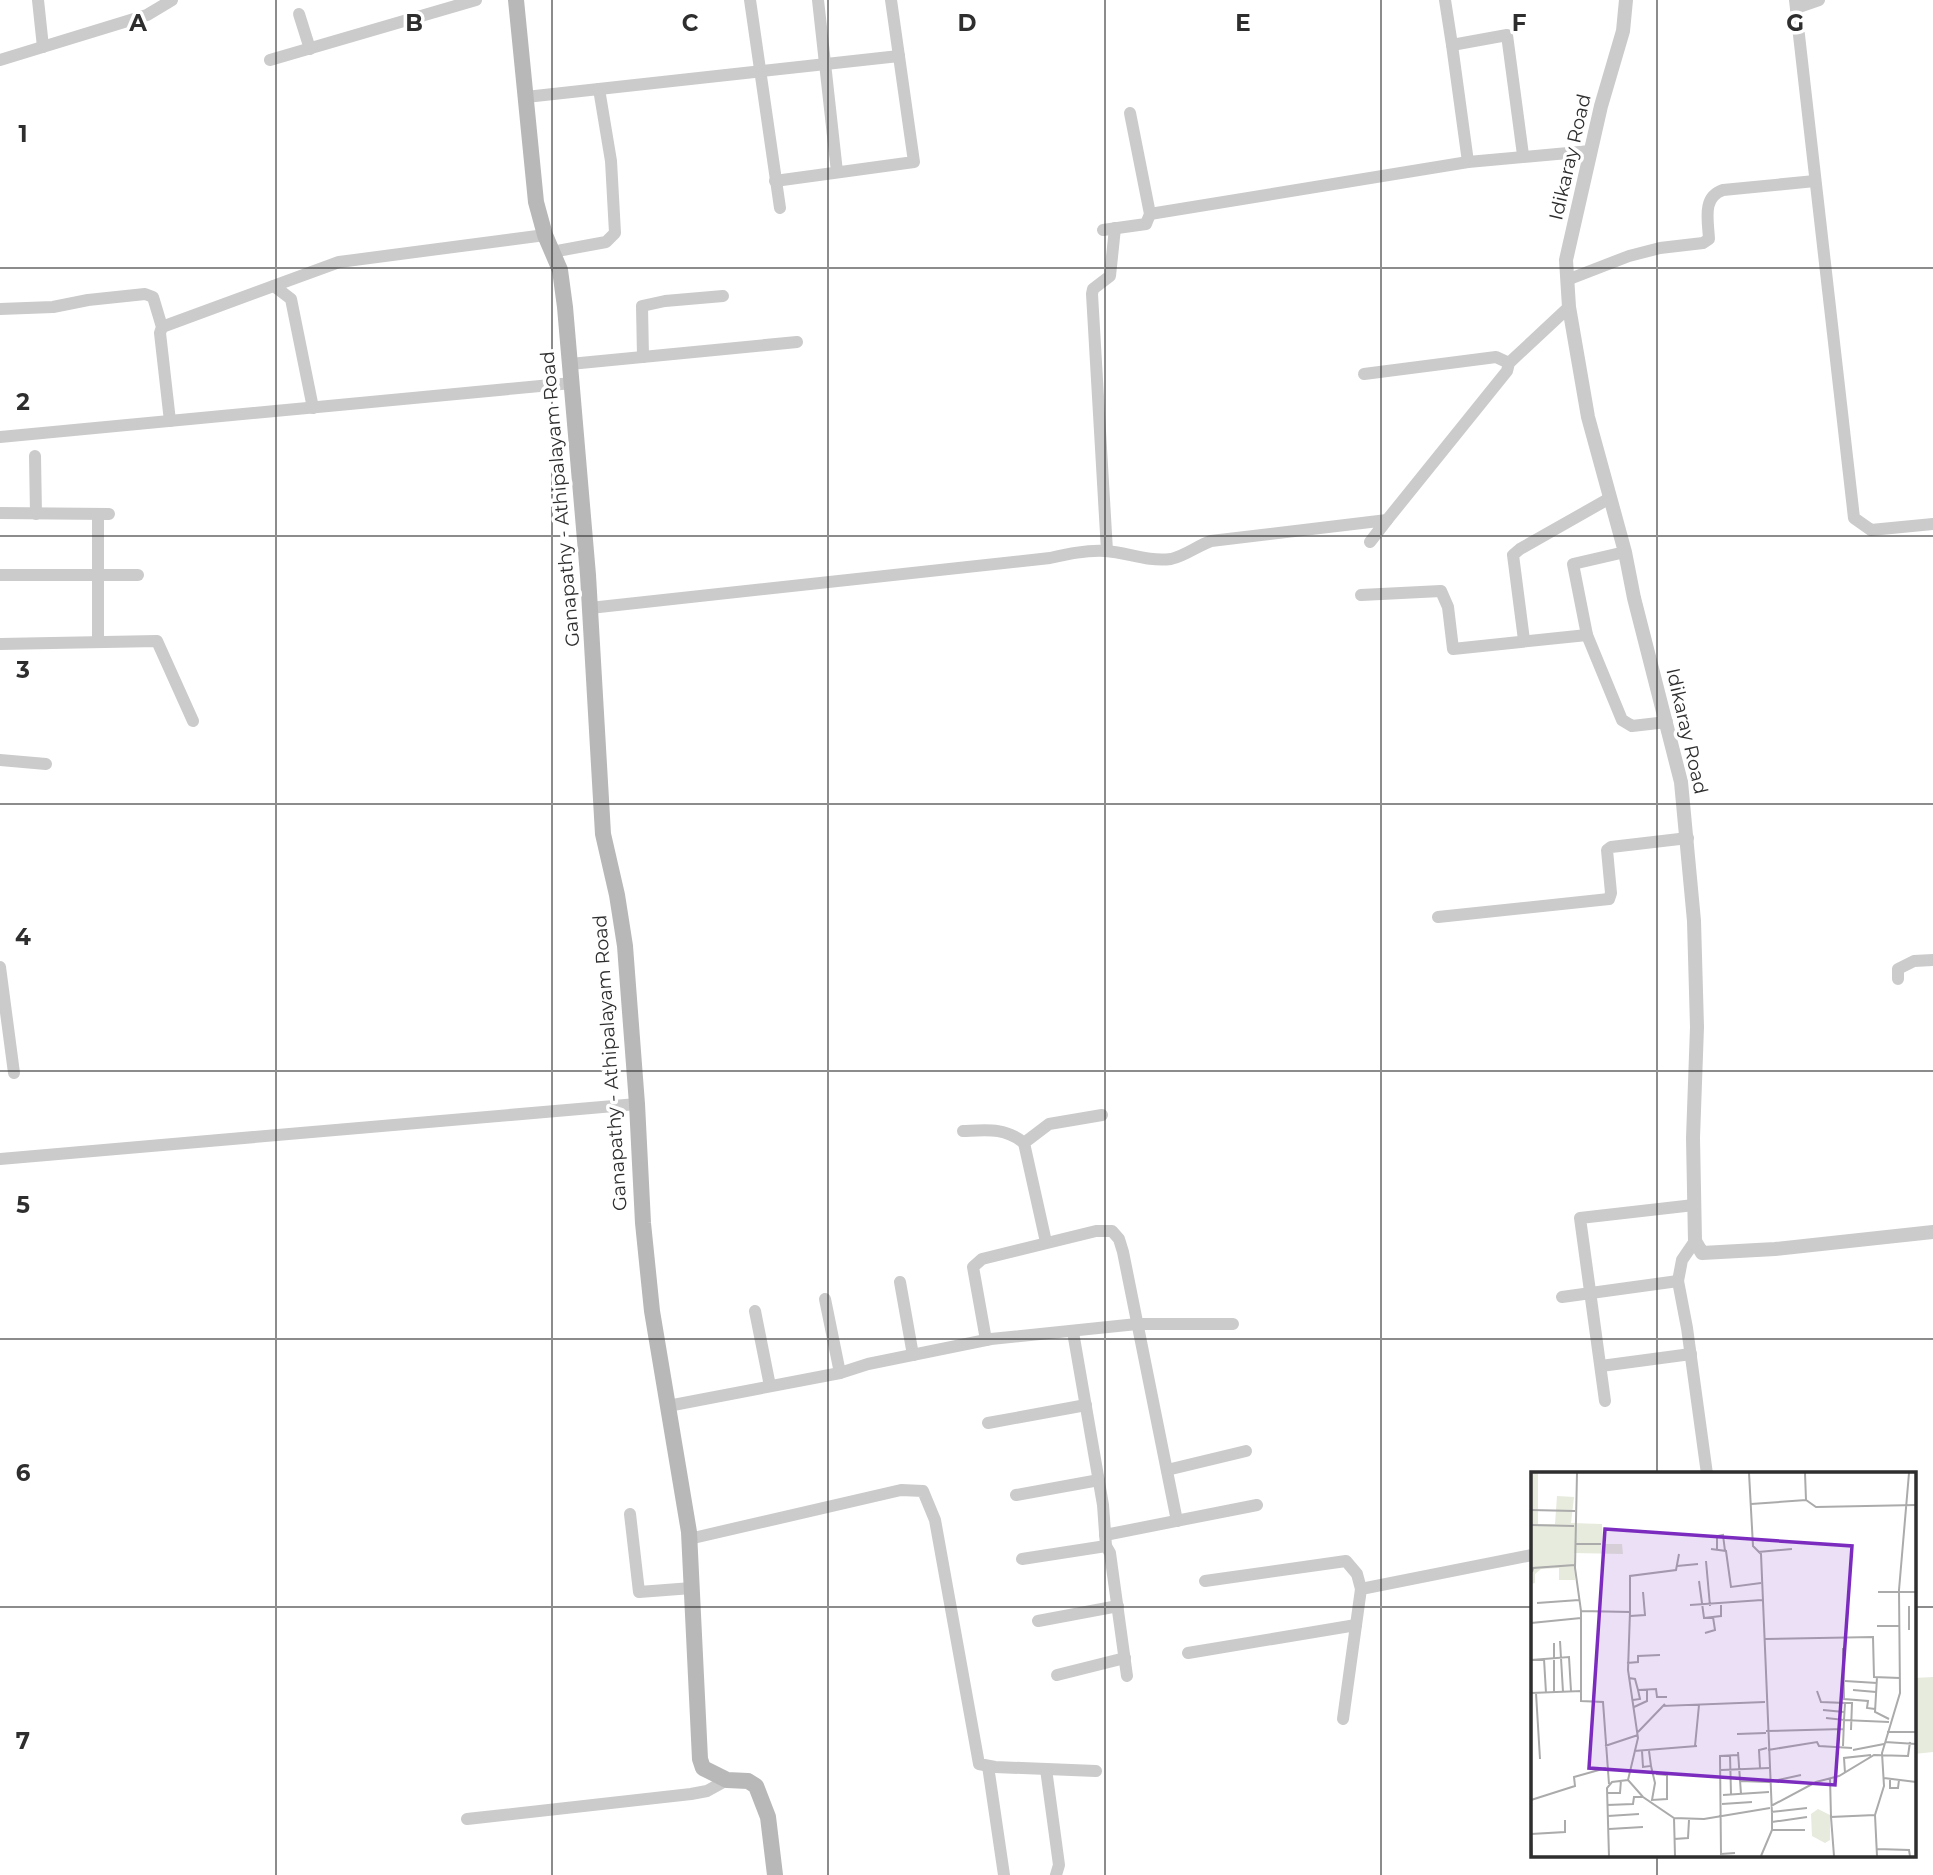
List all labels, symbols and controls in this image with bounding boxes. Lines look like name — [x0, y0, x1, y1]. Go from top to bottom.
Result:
text: A — [128, 9, 147, 37]
text: B — [405, 9, 423, 37]
text: C — [682, 9, 699, 37]
text: D — [958, 9, 977, 37]
text: E — [1235, 9, 1251, 37]
text: F — [1512, 9, 1527, 37]
text: G — [1786, 9, 1804, 37]
street label: Idikaray Road — [1544, 92, 1596, 222]
text: 1 — [18, 120, 28, 148]
street label: Ganapathy - Athipalayam Road — [536, 350, 584, 648]
text: 2 — [16, 388, 30, 416]
text: 3 — [15, 656, 30, 684]
street label: Idikaray Road — [1661, 666, 1713, 796]
street label: Ganapathy - Athipalayam Road — [588, 914, 632, 1212]
text: 4 — [15, 923, 31, 951]
text: 5 — [16, 1191, 30, 1219]
text: 6 — [16, 1459, 31, 1487]
inset map — [1531, 1472, 1916, 1857]
text: 7 — [16, 1727, 30, 1755]

